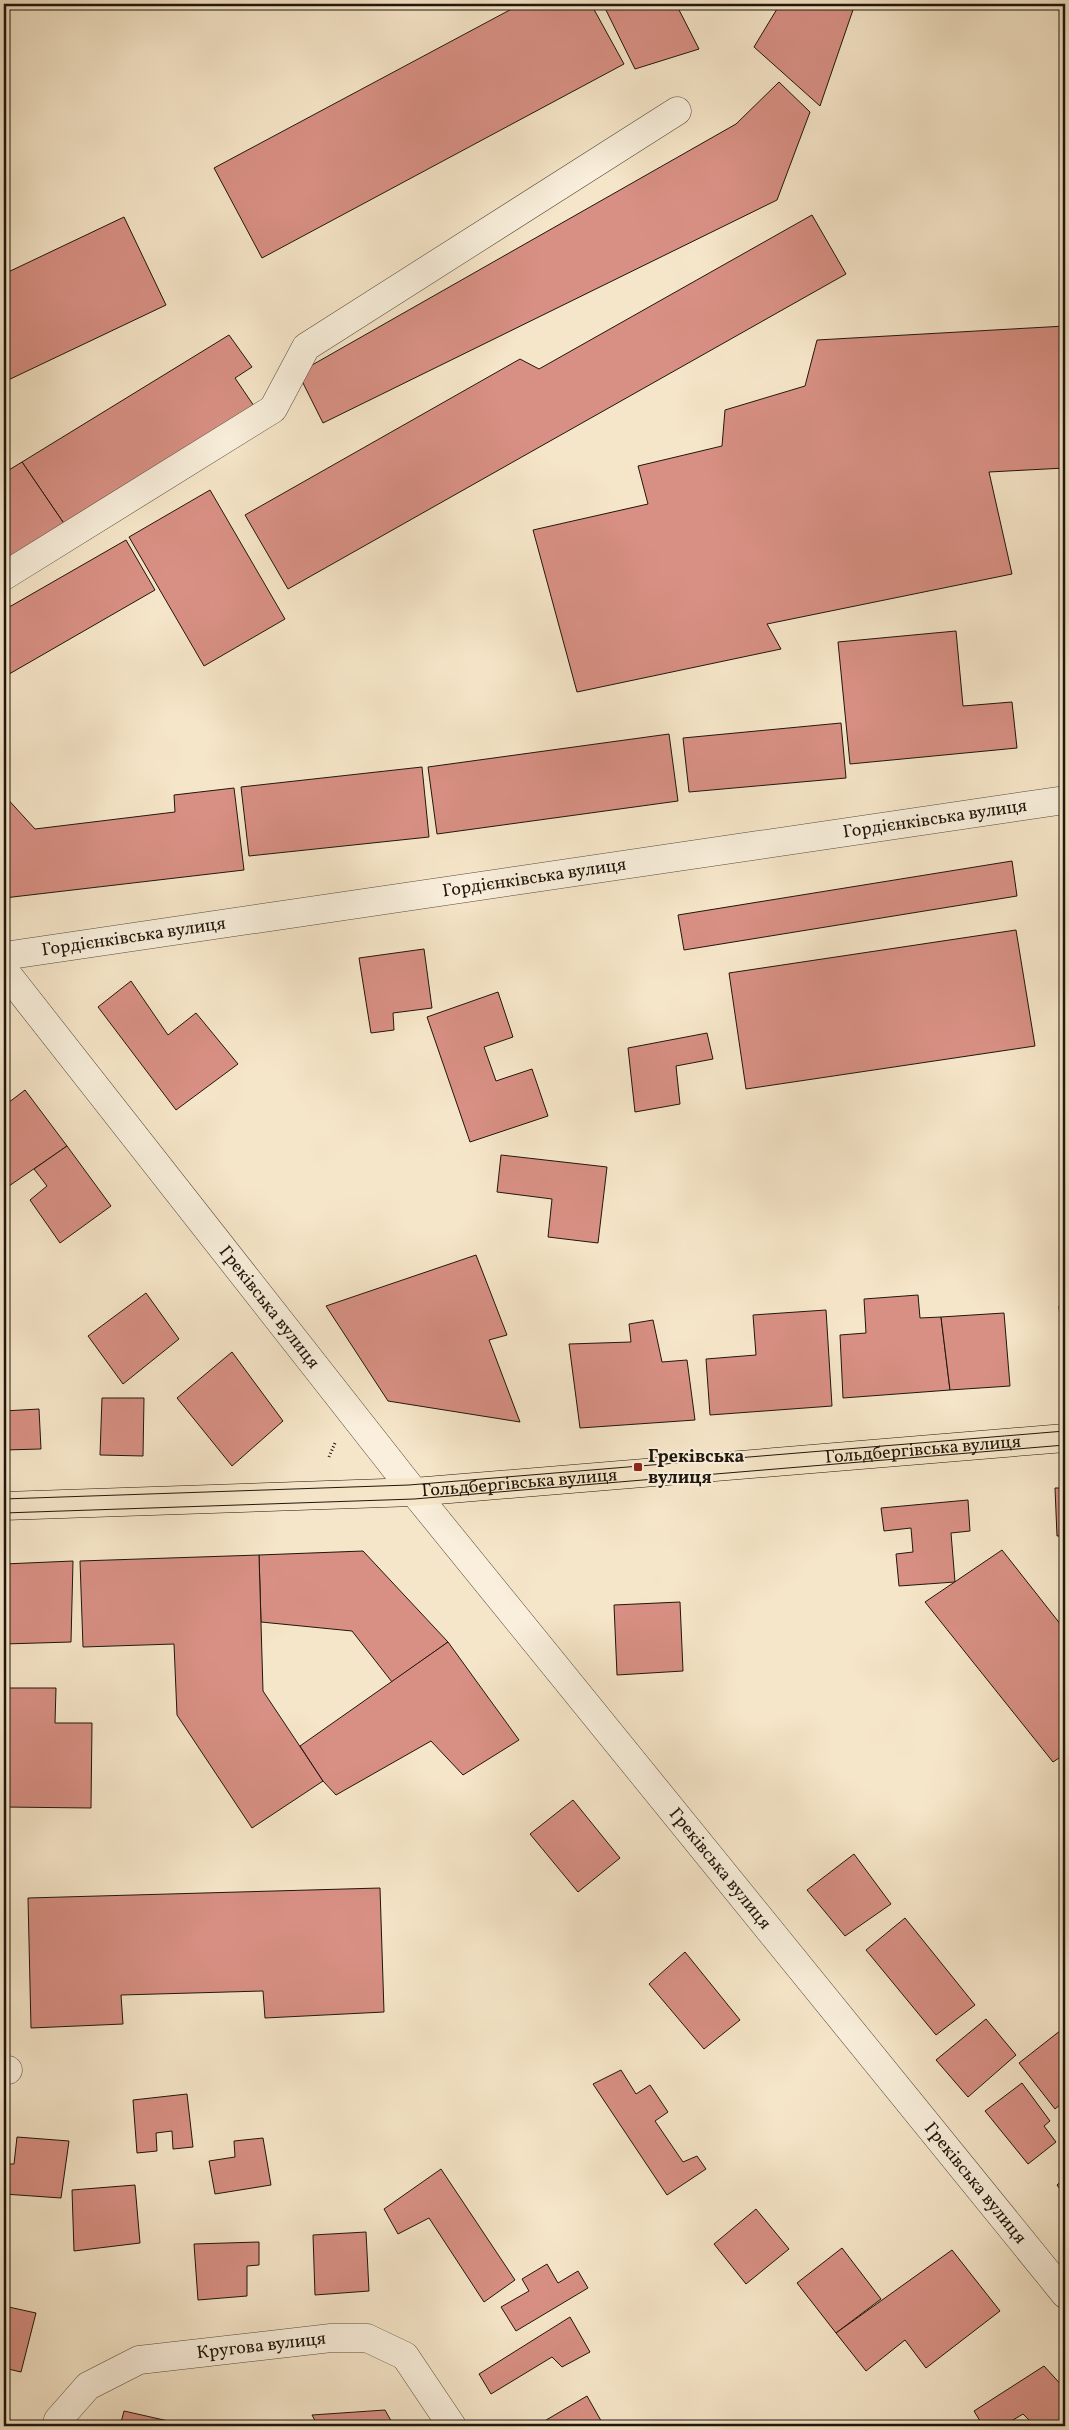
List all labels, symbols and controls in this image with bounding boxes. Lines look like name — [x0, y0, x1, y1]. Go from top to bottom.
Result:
street label: Гордієнківська вулиця — [841, 793, 1029, 845]
street label: Гордієнківська вулиця — [441, 852, 628, 904]
street label: Гордієнківська вулиця — [40, 911, 227, 963]
street label: Греківська вулиця — [213, 1241, 325, 1374]
street label: Гольдбергівська вулиця — [824, 1429, 1022, 1470]
place label: Греківська вулиця — [648, 1445, 745, 1491]
marker: Греківська вулиця — [632, 1461, 644, 1473]
street label: Гольдбергівська вулиця — [421, 1463, 618, 1504]
street label: Греківська вулиця — [663, 1802, 777, 1935]
street label: Греківська вулиця — [918, 2117, 1032, 2249]
street label: Кругова вулиця — [195, 2326, 327, 2366]

